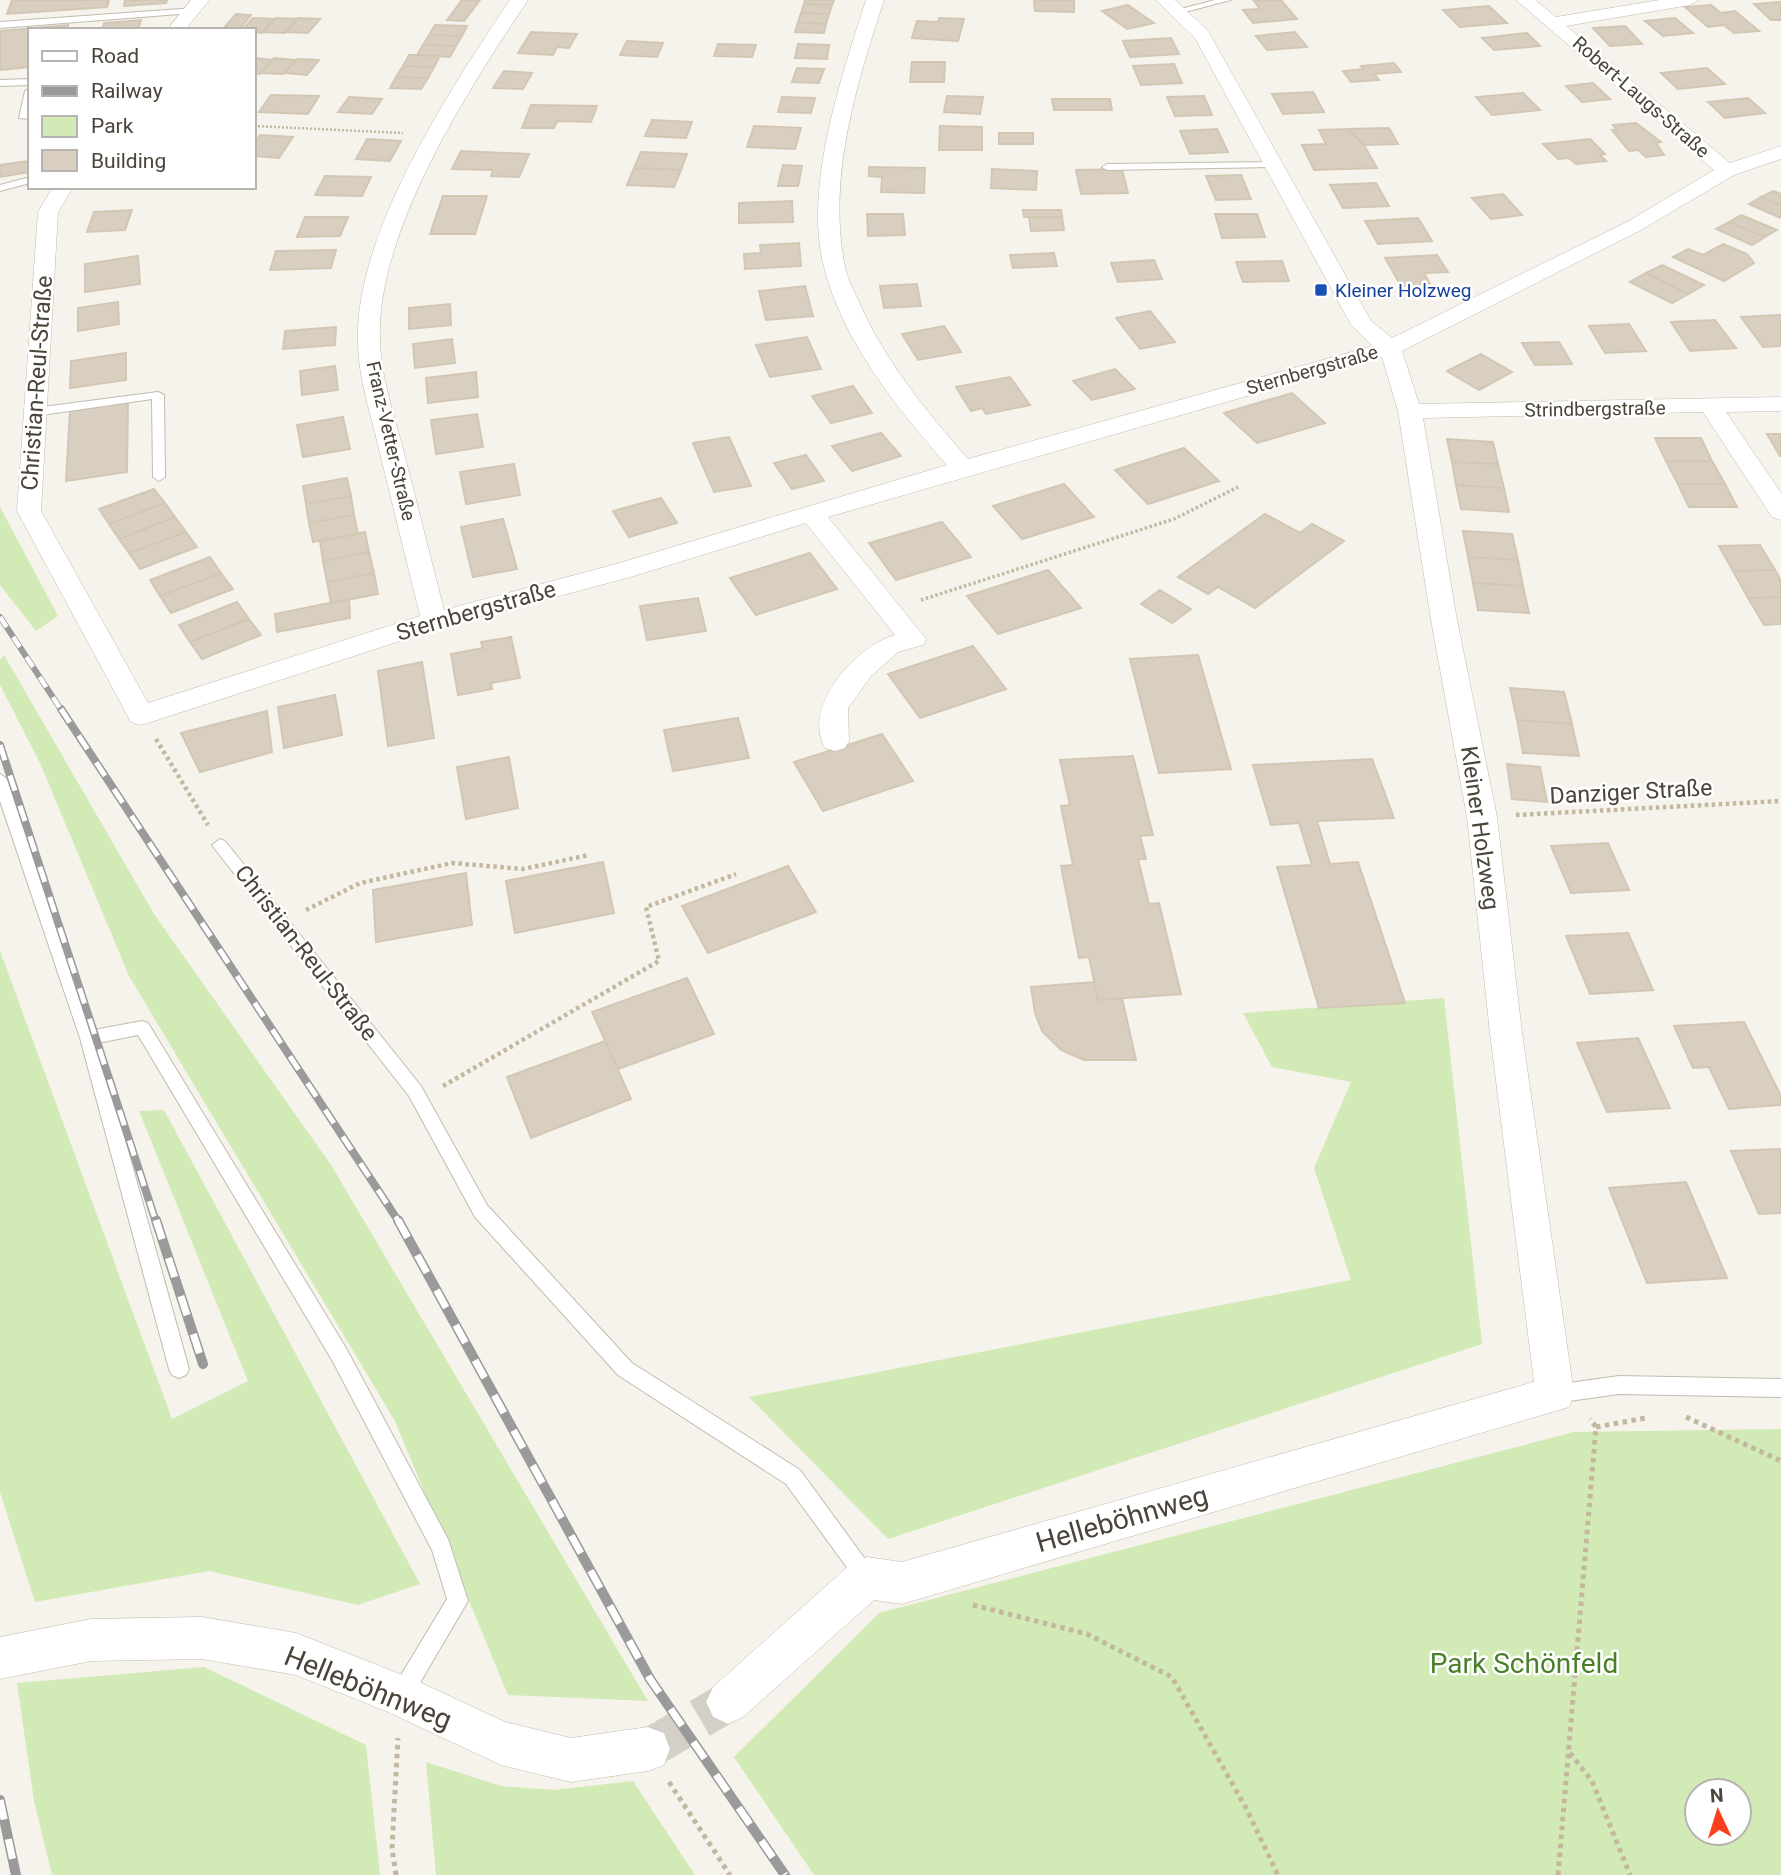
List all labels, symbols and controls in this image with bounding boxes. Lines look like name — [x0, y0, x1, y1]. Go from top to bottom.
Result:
legend — [28, 28, 256, 189]
street label: Robert-Laugs-Straße — [1568, 31, 1714, 163]
text: Road — [91, 44, 139, 68]
text: Railway — [91, 79, 163, 103]
text: Park — [91, 114, 134, 138]
text: Building — [91, 149, 166, 173]
street label: Christian-Reul-Straße — [16, 275, 58, 491]
place label: Kleiner Holzweg — [1335, 279, 1471, 302]
marker: Kleiner Holzweg — [1313, 282, 1329, 298]
street label: Sternbergstraße — [1243, 340, 1381, 400]
street label: Franz-Vetter-Straße — [361, 359, 421, 523]
street label: Strindbergstraße — [1524, 396, 1666, 422]
street label: Sternbergstraße — [393, 575, 559, 647]
street label: Kleiner Holzweg — [1455, 744, 1505, 912]
street label: Danziger Straße — [1549, 774, 1713, 810]
street label: Christian-Reul-Straße — [229, 860, 383, 1046]
street label: Helleböhnweg — [1032, 1479, 1212, 1559]
street label: Helleböhnweg — [280, 1639, 456, 1737]
park label: Park Schönfeld — [1430, 1647, 1618, 1680]
north arrow — [1683, 1777, 1753, 1847]
text: N — [1709, 1784, 1724, 1807]

